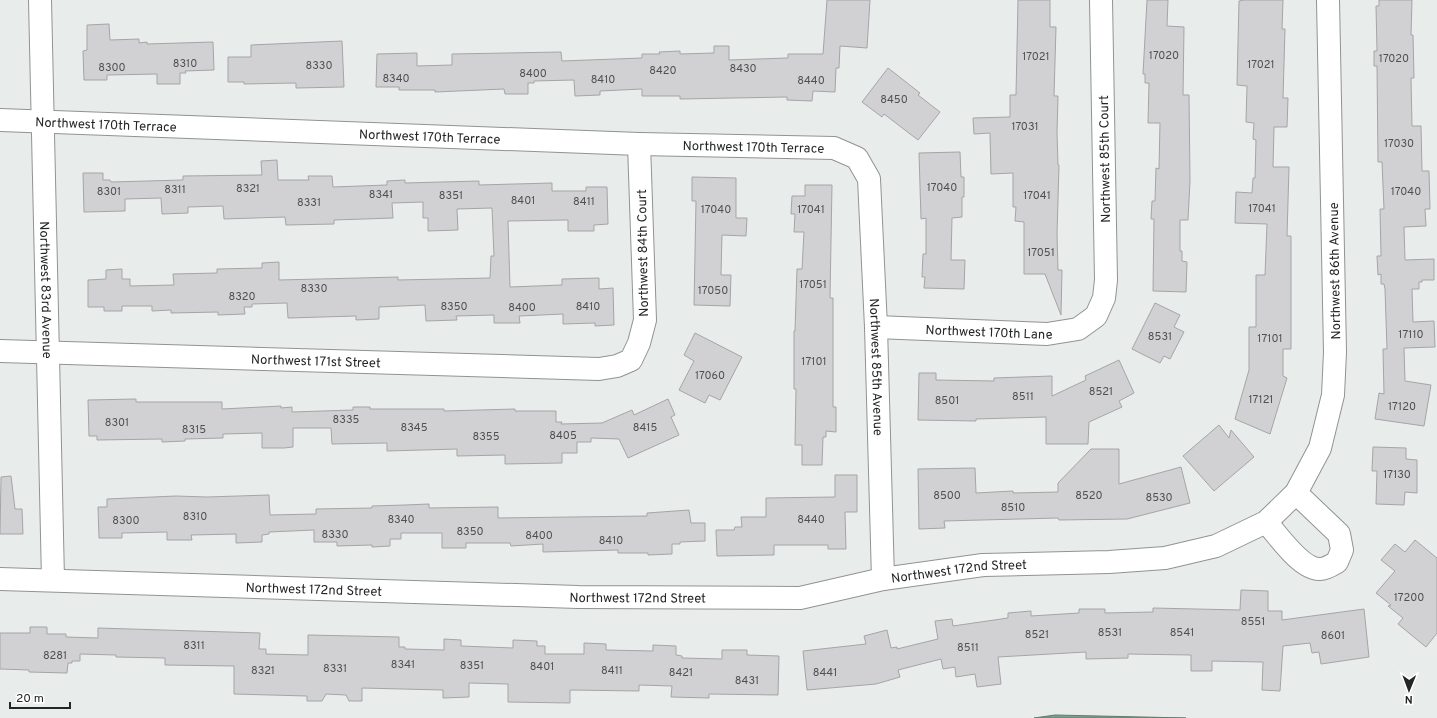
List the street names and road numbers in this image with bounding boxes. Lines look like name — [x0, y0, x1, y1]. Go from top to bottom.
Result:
street label: Northwest 85th Court — [1097, 95, 1115, 223]
street label: Northwest 170th Terrace — [35, 115, 177, 137]
street label: Northwest 170th Terrace — [359, 127, 501, 149]
street label: Northwest 170th Terrace — [682, 139, 824, 158]
street label: Northwest 84th Court — [635, 189, 653, 317]
street label: Northwest 86th Avenue — [1327, 202, 1345, 340]
street label: Northwest 83rd Avenue — [35, 221, 54, 359]
street label: Northwest 85th Avenue — [865, 298, 885, 436]
street label: Northwest 170th Lane — [925, 323, 1054, 344]
street label: Northwest 171st Street — [251, 353, 381, 372]
street label: Northwest 172nd Street — [890, 558, 1027, 588]
street label: Northwest 172nd Street — [245, 581, 382, 601]
street label: Northwest 172nd Street — [569, 591, 706, 608]

